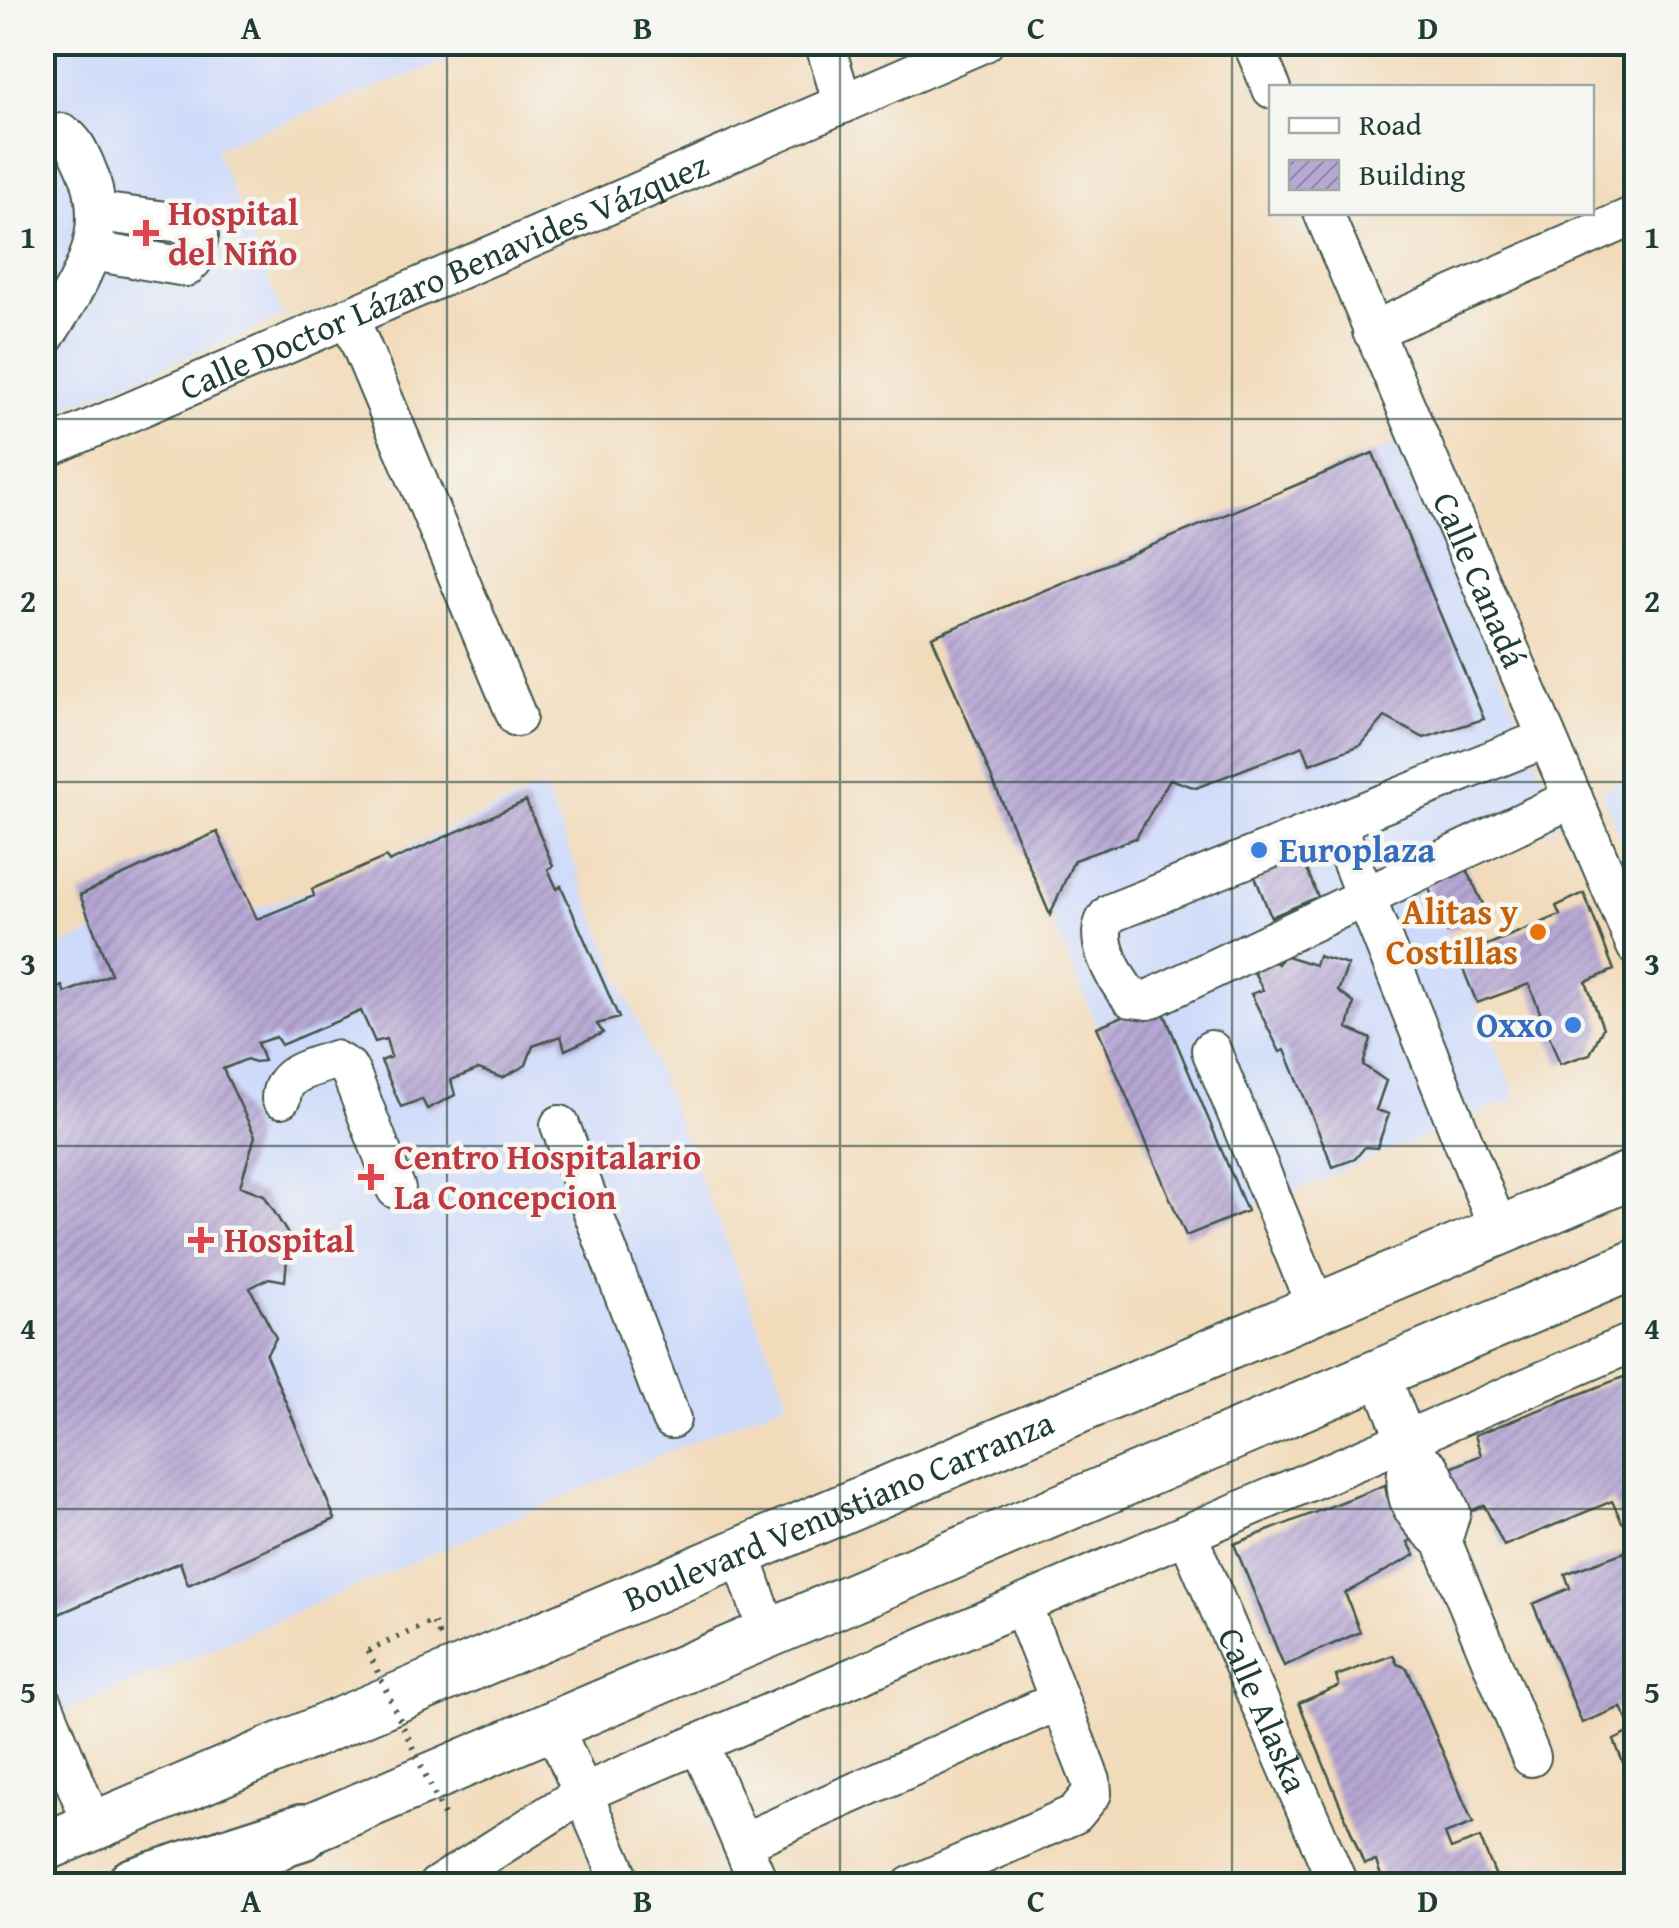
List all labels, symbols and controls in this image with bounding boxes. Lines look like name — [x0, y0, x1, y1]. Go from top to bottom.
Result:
text: A — [241, 4, 262, 51]
text: B — [633, 4, 653, 51]
text: C — [1027, 4, 1045, 51]
text: D — [1418, 4, 1438, 51]
legend — [1269, 85, 1594, 215]
text: Road — [1359, 102, 1422, 146]
street label: Calle Doctor Lázaro Benavides Vázquez — [172, 139, 716, 412]
text: Building — [1359, 152, 1465, 196]
place label: Hospital del Niño — [168, 187, 299, 278]
text: 1 — [20, 213, 36, 260]
text: 1 — [1644, 213, 1660, 260]
marker: Hospital del Niño — [133, 220, 159, 246]
street label: Calle Canadá — [1420, 484, 1541, 676]
text: 2 — [20, 577, 36, 624]
text: 2 — [1644, 577, 1660, 624]
place label: Europlaza — [1279, 824, 1435, 875]
marker: Europlaza — [1248, 839, 1270, 861]
place label: Alitas y Costillas — [1386, 886, 1518, 977]
marker: Alitas y Costillas — [1527, 921, 1549, 943]
text: 3 — [20, 940, 36, 987]
text: 3 — [1644, 940, 1660, 987]
place label: Oxxo — [1476, 999, 1553, 1050]
marker: Oxxo — [1562, 1014, 1584, 1036]
place label: Centro Hospitalario La Concepcion — [394, 1131, 701, 1222]
marker: Centro Hospitalario La Concepcion — [358, 1164, 384, 1190]
place label: Hospital — [224, 1214, 355, 1265]
marker: Hospital — [188, 1227, 214, 1253]
text: 4 — [20, 1304, 36, 1351]
text: 4 — [1644, 1304, 1660, 1351]
street label: Boulevard Venustiano Carranza — [615, 1396, 1062, 1624]
street label: Calle Alaska — [1205, 1620, 1322, 1801]
text: 5 — [20, 1668, 36, 1715]
text: 5 — [1644, 1668, 1660, 1715]
text: A — [241, 1877, 262, 1924]
text: B — [633, 1877, 653, 1924]
text: C — [1027, 1877, 1045, 1924]
text: D — [1418, 1877, 1438, 1924]

